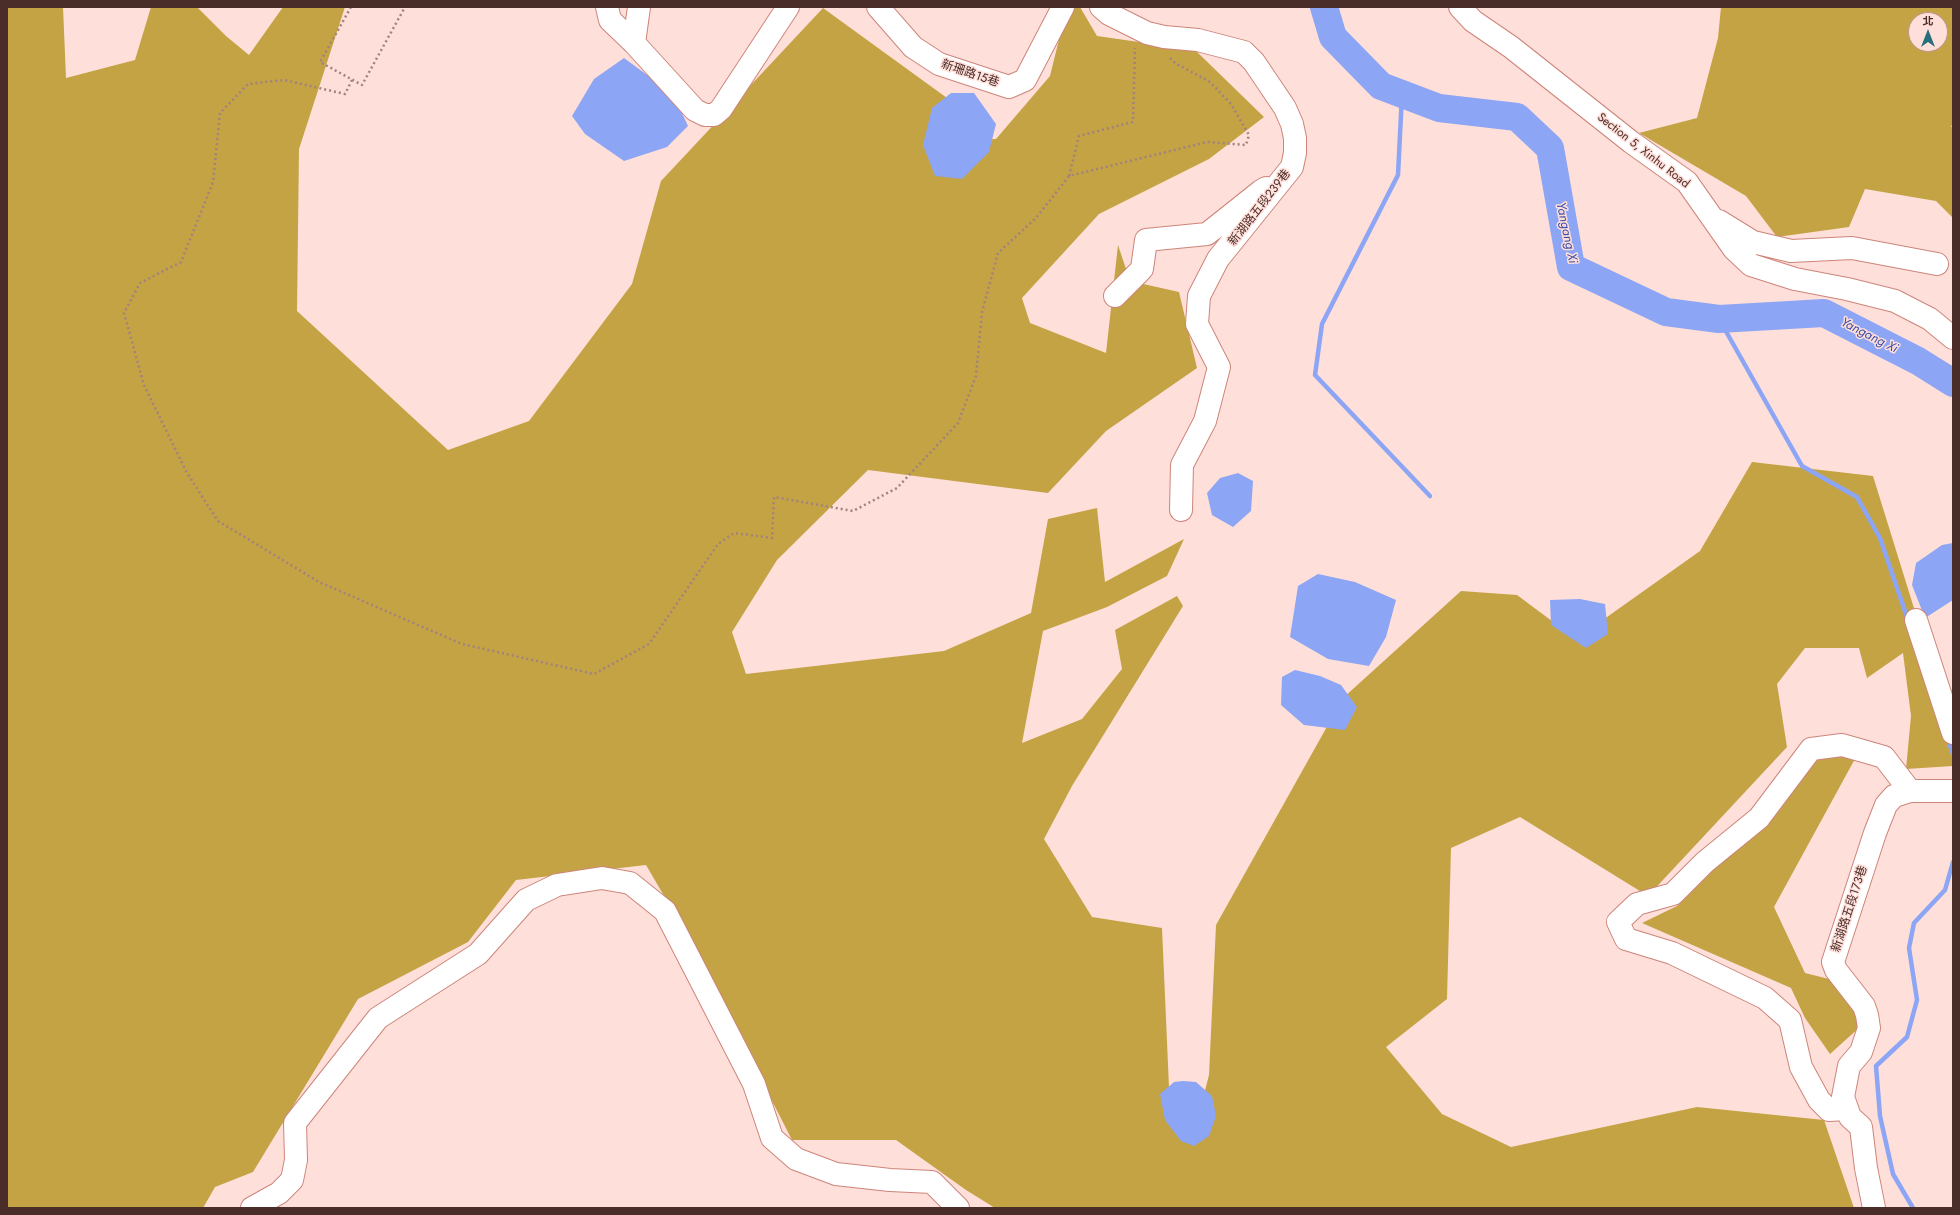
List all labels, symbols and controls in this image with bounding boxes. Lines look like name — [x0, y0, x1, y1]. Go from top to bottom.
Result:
north arrow — [1908, 12, 1948, 52]
text: 北 — [1923, 13, 1934, 29]
street label: 新珊路15巷 — [939, 57, 1001, 91]
street label: Section 5, Xinhu Road — [1594, 110, 1692, 192]
street label: 新湖路五段239巷 — [1226, 167, 1294, 249]
water label: Yangang Xi — [1552, 201, 1580, 265]
water label: Yangang Xi — [1838, 315, 1900, 357]
street label: 新湖路五段173巷 — [1829, 864, 1871, 954]

